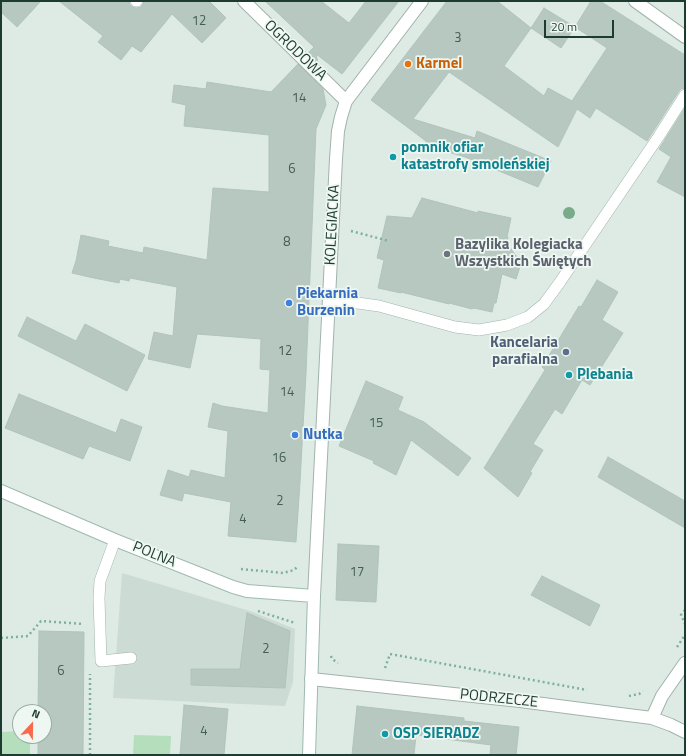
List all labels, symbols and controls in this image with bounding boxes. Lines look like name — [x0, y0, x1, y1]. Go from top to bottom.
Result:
scale bar — [546, 12, 616, 38]
house number: 12 — [192, 14, 206, 30]
street label: OGRODOWA — [260, 17, 330, 85]
text: 20 m — [551, 17, 577, 36]
house number: 3 — [454, 31, 462, 47]
place label: Karmel — [416, 55, 462, 73]
marker: Karmel — [403, 59, 413, 69]
house number: 14 — [292, 91, 306, 107]
place label: pomnik ofiar katastrofy smoleńskiej — [401, 139, 550, 174]
marker: pomnik ofiar katastrofy smoleńskiej — [388, 152, 398, 162]
house number: 6 — [288, 162, 296, 178]
street label: KOLEGIACKA — [322, 184, 344, 266]
house number: 8 — [283, 235, 291, 251]
place label: Bazylika Kolegiacka Wszystkich Świętych — [455, 236, 591, 271]
marker: Bazylika Kolegiacka Wszystkich Świętych — [442, 249, 452, 259]
place label: Piekarnia Burzenin — [297, 285, 358, 320]
marker: Piekarnia Burzenin — [284, 298, 294, 308]
place label: Kancelaria parafialna — [490, 334, 558, 369]
house number: 12 — [278, 344, 292, 360]
marker: Kancelaria parafialna — [561, 347, 571, 357]
place label: Plebania — [577, 366, 633, 384]
marker: Plebania — [564, 370, 574, 380]
house number: 14 — [280, 385, 294, 401]
house number: 15 — [369, 416, 383, 432]
place label: Nutka — [303, 426, 343, 444]
marker: Nutka — [290, 430, 300, 440]
house number: 16 — [272, 451, 286, 467]
house number: 2 — [276, 494, 284, 510]
house number: 4 — [239, 512, 247, 528]
street label: POLNA — [130, 538, 178, 572]
house number: 17 — [350, 565, 364, 581]
house number: 2 — [262, 642, 270, 658]
house number: 6 — [57, 664, 65, 680]
street label: PODRZECZE — [459, 686, 539, 712]
north arrow — [12, 704, 52, 744]
text: N — [30, 705, 43, 723]
house number: 4 — [200, 724, 208, 740]
place label: OSP SIERADZ — [393, 725, 480, 743]
marker: OSP SIERADZ — [380, 729, 390, 739]

